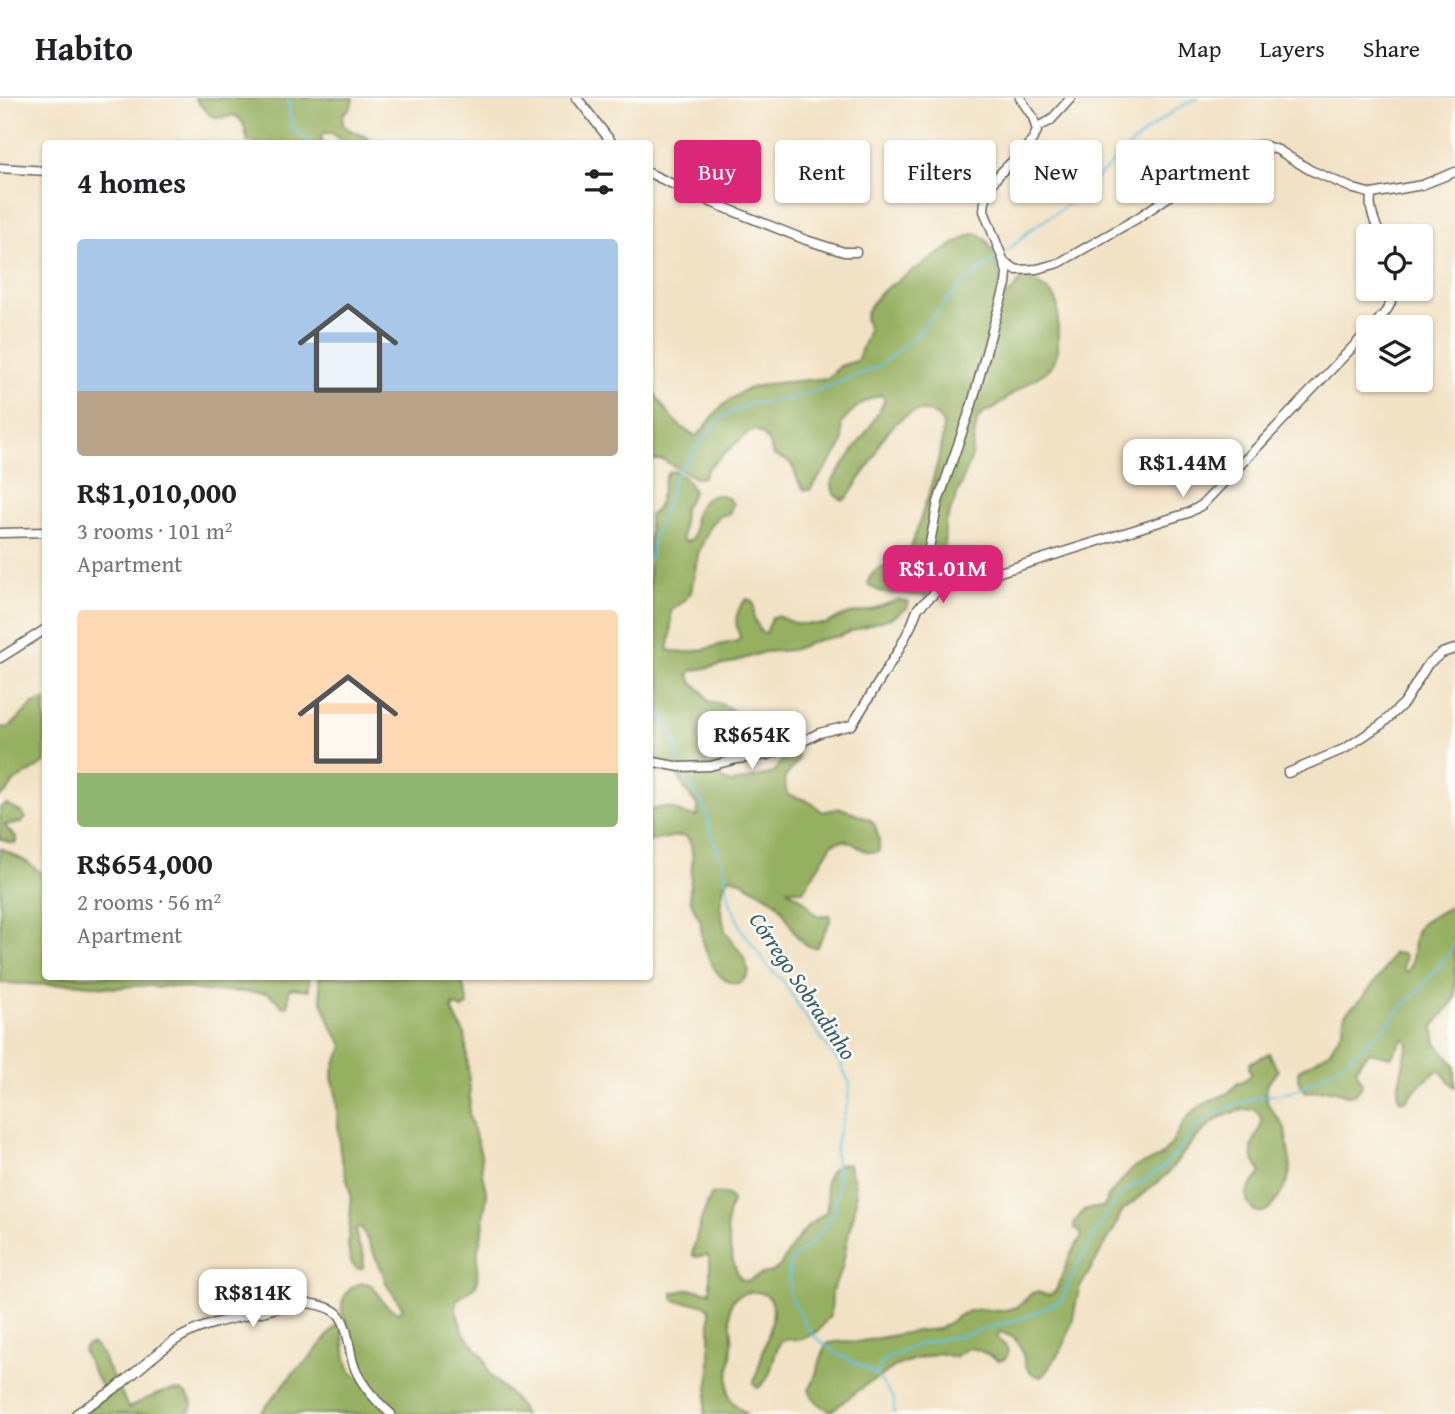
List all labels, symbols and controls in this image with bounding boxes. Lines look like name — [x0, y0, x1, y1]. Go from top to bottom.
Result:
text: Habito — [35, 24, 133, 72]
text: Map — [1178, 31, 1221, 66]
text: Layers — [1259, 31, 1325, 66]
text: Share — [1363, 31, 1420, 66]
chip: Buy — [674, 140, 761, 203]
chip: Rent — [775, 140, 870, 203]
chip: Filters — [884, 140, 996, 203]
chip: New — [1010, 140, 1102, 203]
chip: Apartment — [1116, 140, 1274, 203]
text: 4 homes — [77, 160, 186, 204]
icon: filters — [580, 163, 618, 201]
map controls — [1356, 224, 1433, 392]
button: locate — [1356, 224, 1433, 301]
icon: home — [285, 285, 411, 411]
button: layers — [1356, 315, 1433, 392]
pin: R$1.44M — [1118, 440, 1248, 499]
text: R$1.44M — [1139, 445, 1227, 478]
text: R$1,010,000 — [77, 470, 237, 514]
text: 3 rooms · 101 m² — [77, 514, 232, 547]
pin: R$1.01M — [878, 546, 1008, 605]
text: Apartment — [77, 547, 182, 580]
text: R$1.01M — [899, 551, 987, 584]
icon: home — [285, 656, 411, 782]
pin: R$654K — [695, 712, 809, 771]
text: R$654K — [714, 717, 790, 750]
text: R$654,000 — [77, 841, 213, 885]
text: 2 rooms · 56 m² — [77, 885, 221, 918]
water label: Córrego Sobradinho — [742, 905, 865, 1066]
text: Apartment — [77, 918, 182, 951]
pin: R$814K — [196, 1270, 310, 1329]
text: R$814K — [215, 1275, 291, 1308]

